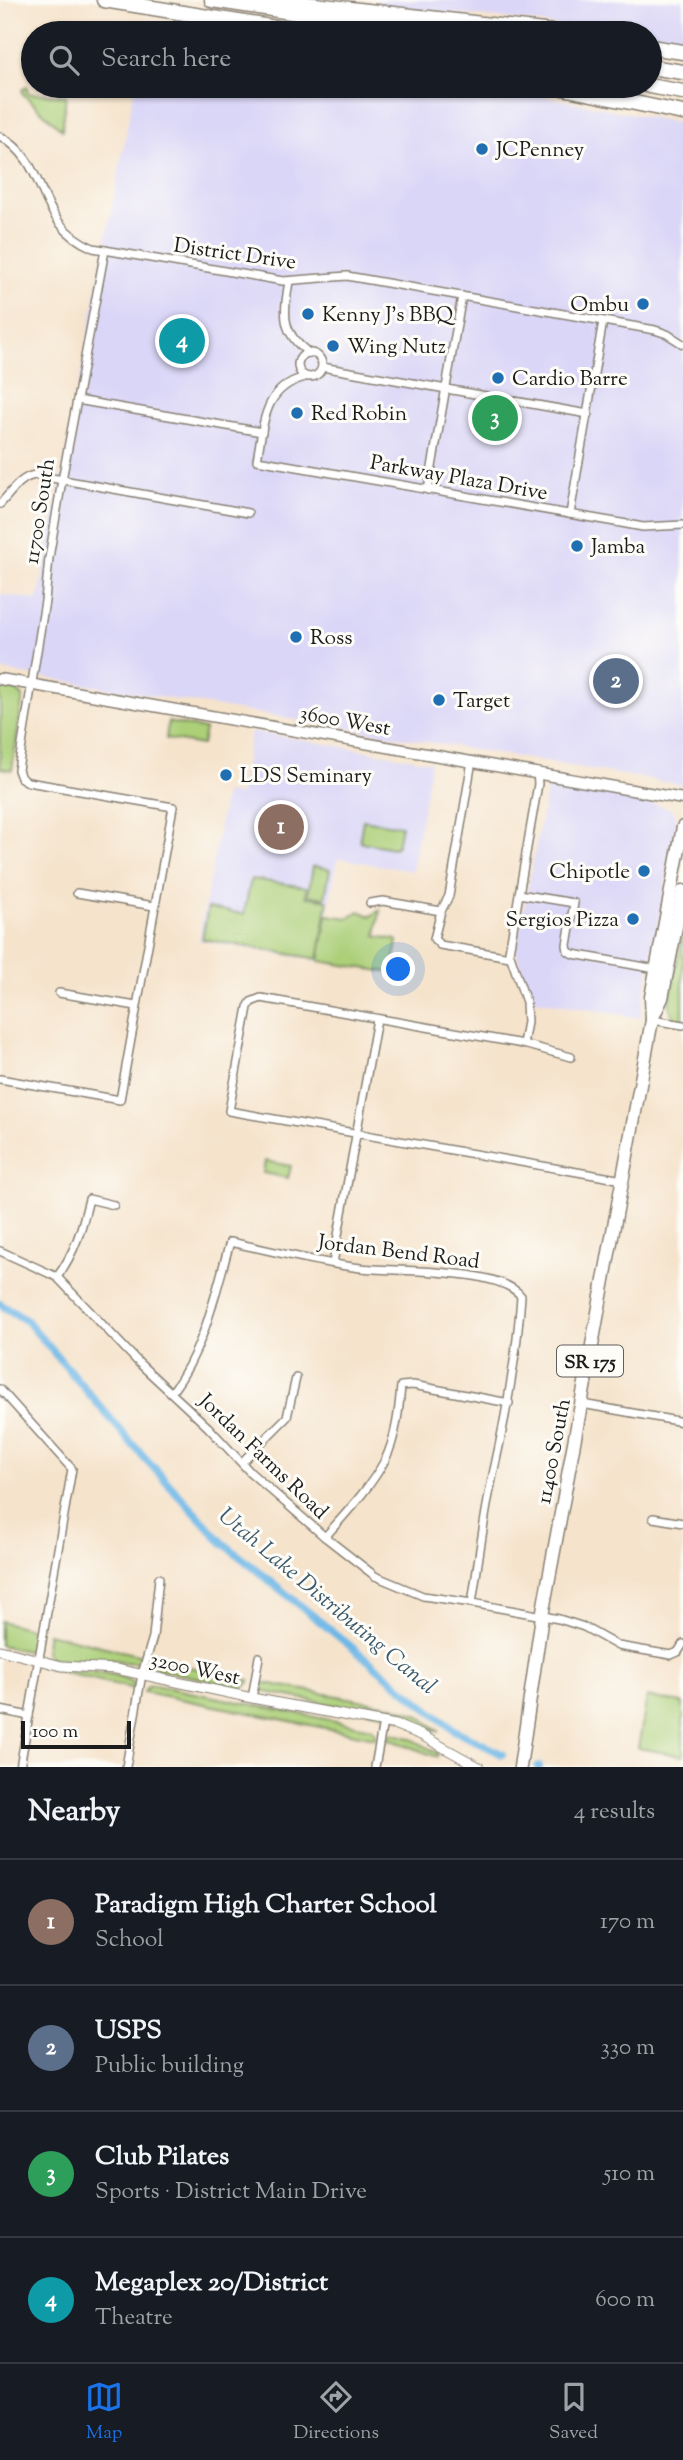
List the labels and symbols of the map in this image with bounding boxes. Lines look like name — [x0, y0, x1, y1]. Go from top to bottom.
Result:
place label: JCPenney — [495, 136, 585, 166]
marker: JCPenney — [474, 141, 490, 157]
street label: District Drive — [172, 232, 298, 278]
place label: Ombu — [570, 291, 629, 321]
marker: Ombu — [635, 296, 651, 312]
place label: Kenny J's BBQ — [322, 301, 455, 331]
marker: Kenny J's BBQ — [300, 306, 316, 322]
pin: 4 — [159, 315, 205, 367]
place label: Wing Nutz — [347, 333, 446, 363]
marker: Wing Nutz — [325, 338, 341, 354]
place label: Cardio Barre — [512, 365, 628, 395]
marker: Cardio Barre — [490, 370, 506, 386]
pin: 3 — [472, 392, 518, 444]
place label: Red Robin — [311, 400, 407, 430]
marker: Red Robin — [289, 405, 305, 421]
street label: Parkway Plaza Drive — [368, 449, 550, 509]
street label: 11700 South — [18, 456, 64, 566]
place label: Jamba — [590, 533, 645, 563]
marker: Jamba — [569, 538, 585, 554]
place label: Ross — [310, 624, 352, 654]
marker: Ross — [288, 629, 304, 645]
pin: 2 — [593, 655, 639, 707]
place label: Target — [453, 687, 510, 717]
marker: Target — [431, 692, 447, 708]
street label: 3600 West — [297, 699, 393, 745]
place label: LDS Seminary — [240, 762, 373, 792]
marker: LDS Seminary — [218, 767, 234, 783]
pin: 1 — [258, 801, 304, 853]
place label: Chipotle — [549, 858, 630, 888]
marker: Chipotle — [636, 863, 652, 879]
place label: Sergios Pizza — [505, 906, 619, 936]
marker: Sergios Pizza — [625, 911, 641, 927]
your location — [381, 952, 415, 986]
street label: Jordan Bend Road — [315, 1228, 481, 1278]
road number: SR 175 — [557, 1345, 623, 1376]
street label: Jordan Farms Road — [190, 1387, 334, 1527]
street label: 11400 South — [530, 1396, 580, 1507]
water label: Utah Lake Distributing Canal — [210, 1501, 443, 1703]
street label: 3200 West — [147, 1646, 242, 1694]
scale bar — [21, 1718, 131, 1750]

